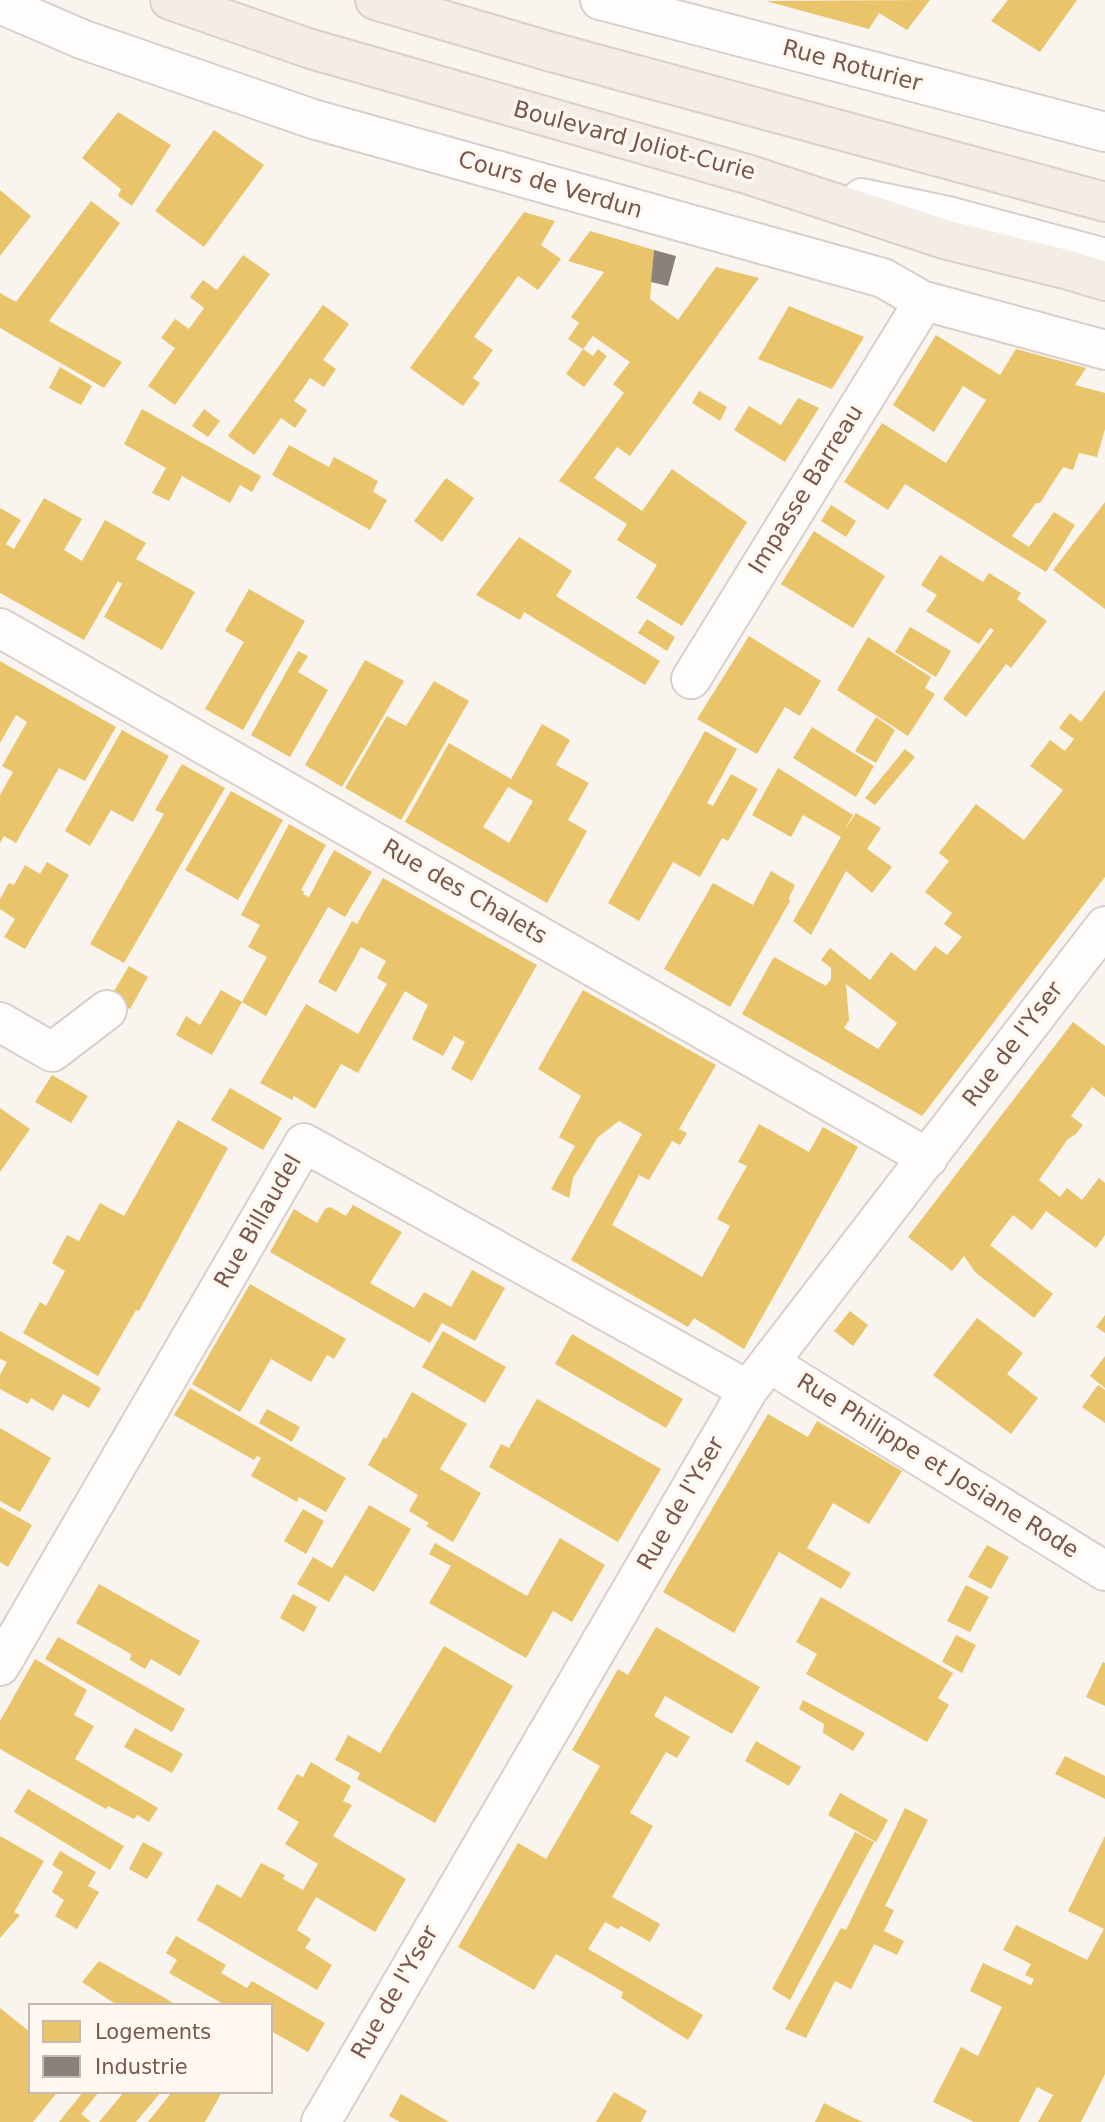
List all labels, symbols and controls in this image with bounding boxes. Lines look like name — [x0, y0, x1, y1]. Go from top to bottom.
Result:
street label: Rue Roturier — [779, 35, 925, 99]
street label: Boulevard Joliot-Curie — [510, 96, 758, 188]
street label: Cours de Verdun — [455, 146, 645, 226]
street label: Impasse Barreau — [744, 400, 870, 580]
street label: Rue des Chalets — [377, 835, 551, 951]
street label: Rue de l'Yser — [958, 977, 1070, 1113]
street label: Rue Billaudel — [210, 1150, 308, 1294]
street label: Rue Philippe et Josiane Rode — [791, 1369, 1083, 1565]
street label: Rue de l'Yser — [633, 1432, 731, 1576]
street label: Rue de l'Yser — [347, 1921, 445, 2065]
legend — [28, 2003, 273, 2094]
text: Logements — [95, 2020, 211, 2044]
text: Industrie — [95, 2055, 188, 2079]

